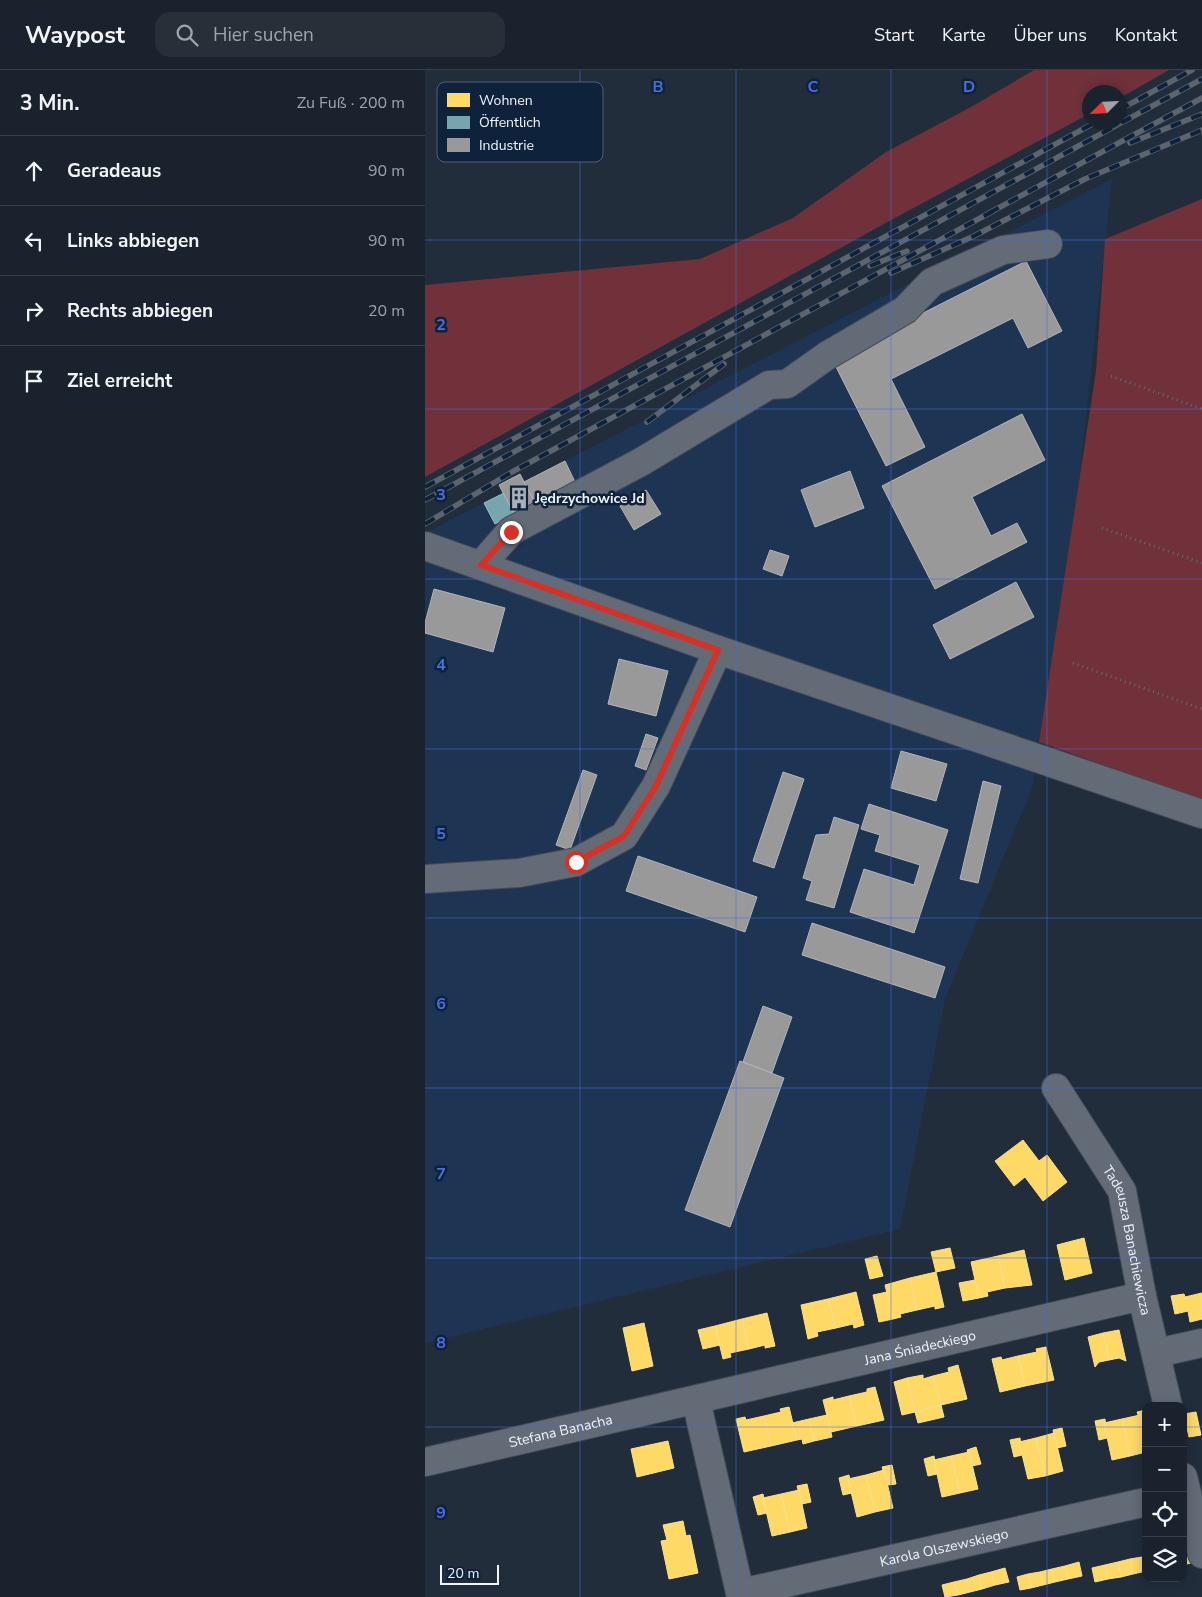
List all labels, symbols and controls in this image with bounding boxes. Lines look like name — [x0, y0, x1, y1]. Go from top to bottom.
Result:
search box — [155, 12, 505, 57]
text: Waypost — [25, 19, 125, 51]
icon: search — [173, 21, 201, 49]
text: Hier suchen — [213, 22, 314, 48]
text: Start — [874, 23, 914, 47]
text: Karte — [942, 23, 986, 47]
text: Über uns — [1014, 23, 1087, 47]
text: Kontakt — [1115, 23, 1177, 47]
text: B — [652, 76, 664, 98]
text: C — [808, 76, 819, 98]
text: D — [963, 76, 975, 98]
legend — [437, 82, 603, 162]
north arrow — [1082, 85, 1127, 130]
text: 3 Min. — [20, 89, 79, 117]
text: Wohnen — [479, 91, 533, 110]
text: Zu Fuß · 200 m — [297, 92, 405, 114]
text: Öffentlich — [479, 113, 541, 132]
text: Industrie — [479, 136, 534, 155]
icon: ahead — [20, 157, 48, 185]
text: Geradeaus — [67, 158, 161, 184]
text: 90 m — [368, 160, 405, 182]
icon: left — [20, 227, 48, 255]
text: Links abbiegen — [67, 228, 199, 254]
text: 90 m — [368, 230, 405, 252]
icon: right — [20, 297, 48, 325]
text: Rechts abbiegen — [67, 298, 213, 324]
text: 20 m — [368, 300, 405, 322]
text: 2 — [436, 314, 446, 336]
icon: arrive — [20, 367, 48, 395]
text: Ziel erreicht — [67, 368, 172, 394]
text: 3 — [436, 484, 446, 506]
building icon: Jędrzychowice Jd — [506, 485, 532, 511]
place label: Jędrzychowice Jd — [534, 489, 645, 508]
route end — [500, 521, 523, 544]
text: 4 — [436, 654, 446, 676]
text: 5 — [436, 823, 446, 845]
route start — [565, 851, 588, 874]
text: 6 — [436, 993, 446, 1015]
street label: Tadeusza Banachiewicza — [1098, 1162, 1156, 1317]
text: 7 — [436, 1163, 446, 1185]
street label: Jana Śniadeckiego — [861, 1325, 978, 1370]
text: 8 — [436, 1332, 446, 1354]
map controls — [1142, 1402, 1187, 1582]
button: + — [1142, 1402, 1187, 1447]
street label: Stefana Banacha — [507, 1409, 614, 1452]
button: − — [1142, 1447, 1187, 1492]
button: locate — [1142, 1492, 1187, 1537]
text: 9 — [436, 1502, 446, 1524]
street label: Karola Olszewskiego — [878, 1524, 1010, 1571]
button: layers — [1142, 1537, 1187, 1582]
scale bar — [440, 1562, 499, 1585]
text: 20 m — [447, 1564, 479, 1583]

